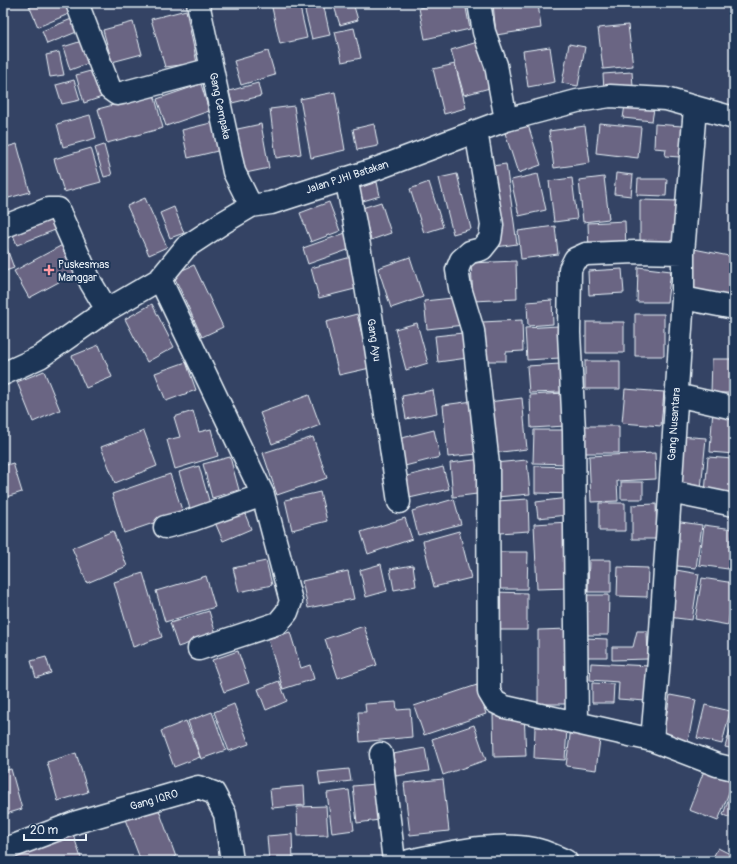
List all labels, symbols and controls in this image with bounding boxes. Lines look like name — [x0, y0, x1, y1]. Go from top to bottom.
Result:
street label: Gang Cempaka — [207, 71, 233, 141]
street label: Jalan PJHI Batakan — [304, 157, 390, 197]
place label: Puskesmas Manggar — [58, 258, 109, 284]
marker: Puskesmas Manggar — [43, 264, 55, 276]
street label: Gang Ayu — [364, 318, 384, 362]
street label: Gang Nusantara — [665, 387, 683, 461]
street label: Gang IQRO — [128, 787, 180, 813]
scale bar — [24, 816, 86, 842]
text: 20 m — [30, 823, 59, 838]

